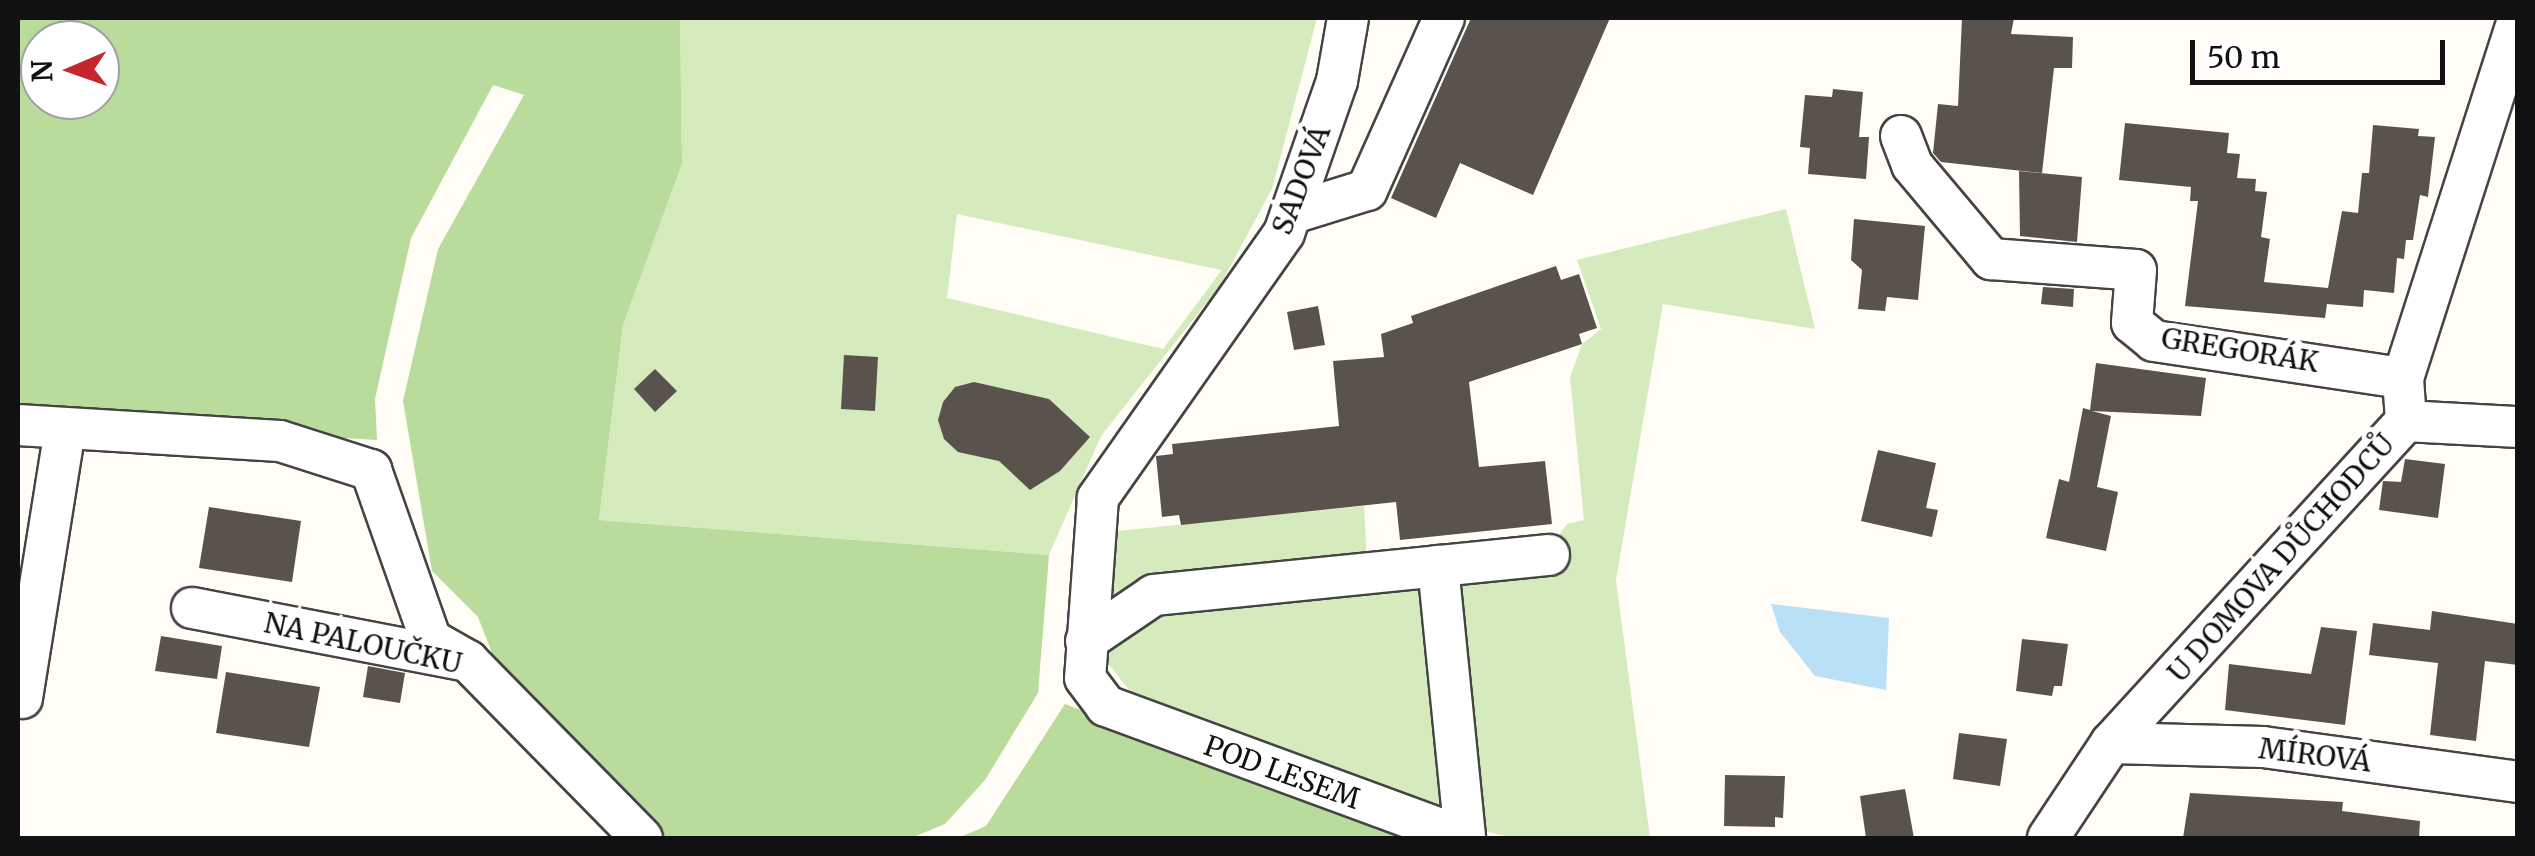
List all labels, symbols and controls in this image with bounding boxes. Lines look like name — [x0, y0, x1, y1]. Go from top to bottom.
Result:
north arrow — [20, 20, 120, 120]
scale bar — [2195, 20, 2450, 82]
text: 50 m — [2207, 38, 2280, 76]
text: N — [24, 59, 60, 83]
street label: SADOVÁ — [1265, 121, 1337, 239]
street label: GREGORÁK — [2159, 321, 2321, 379]
street label: U DOMOVA DŮCHODCŮ — [2161, 427, 2401, 689]
street label: NA PALOUČKU — [261, 606, 465, 680]
street label: POD LESEM — [1200, 728, 1364, 816]
street label: MÍROVÁ — [2257, 731, 2373, 779]

